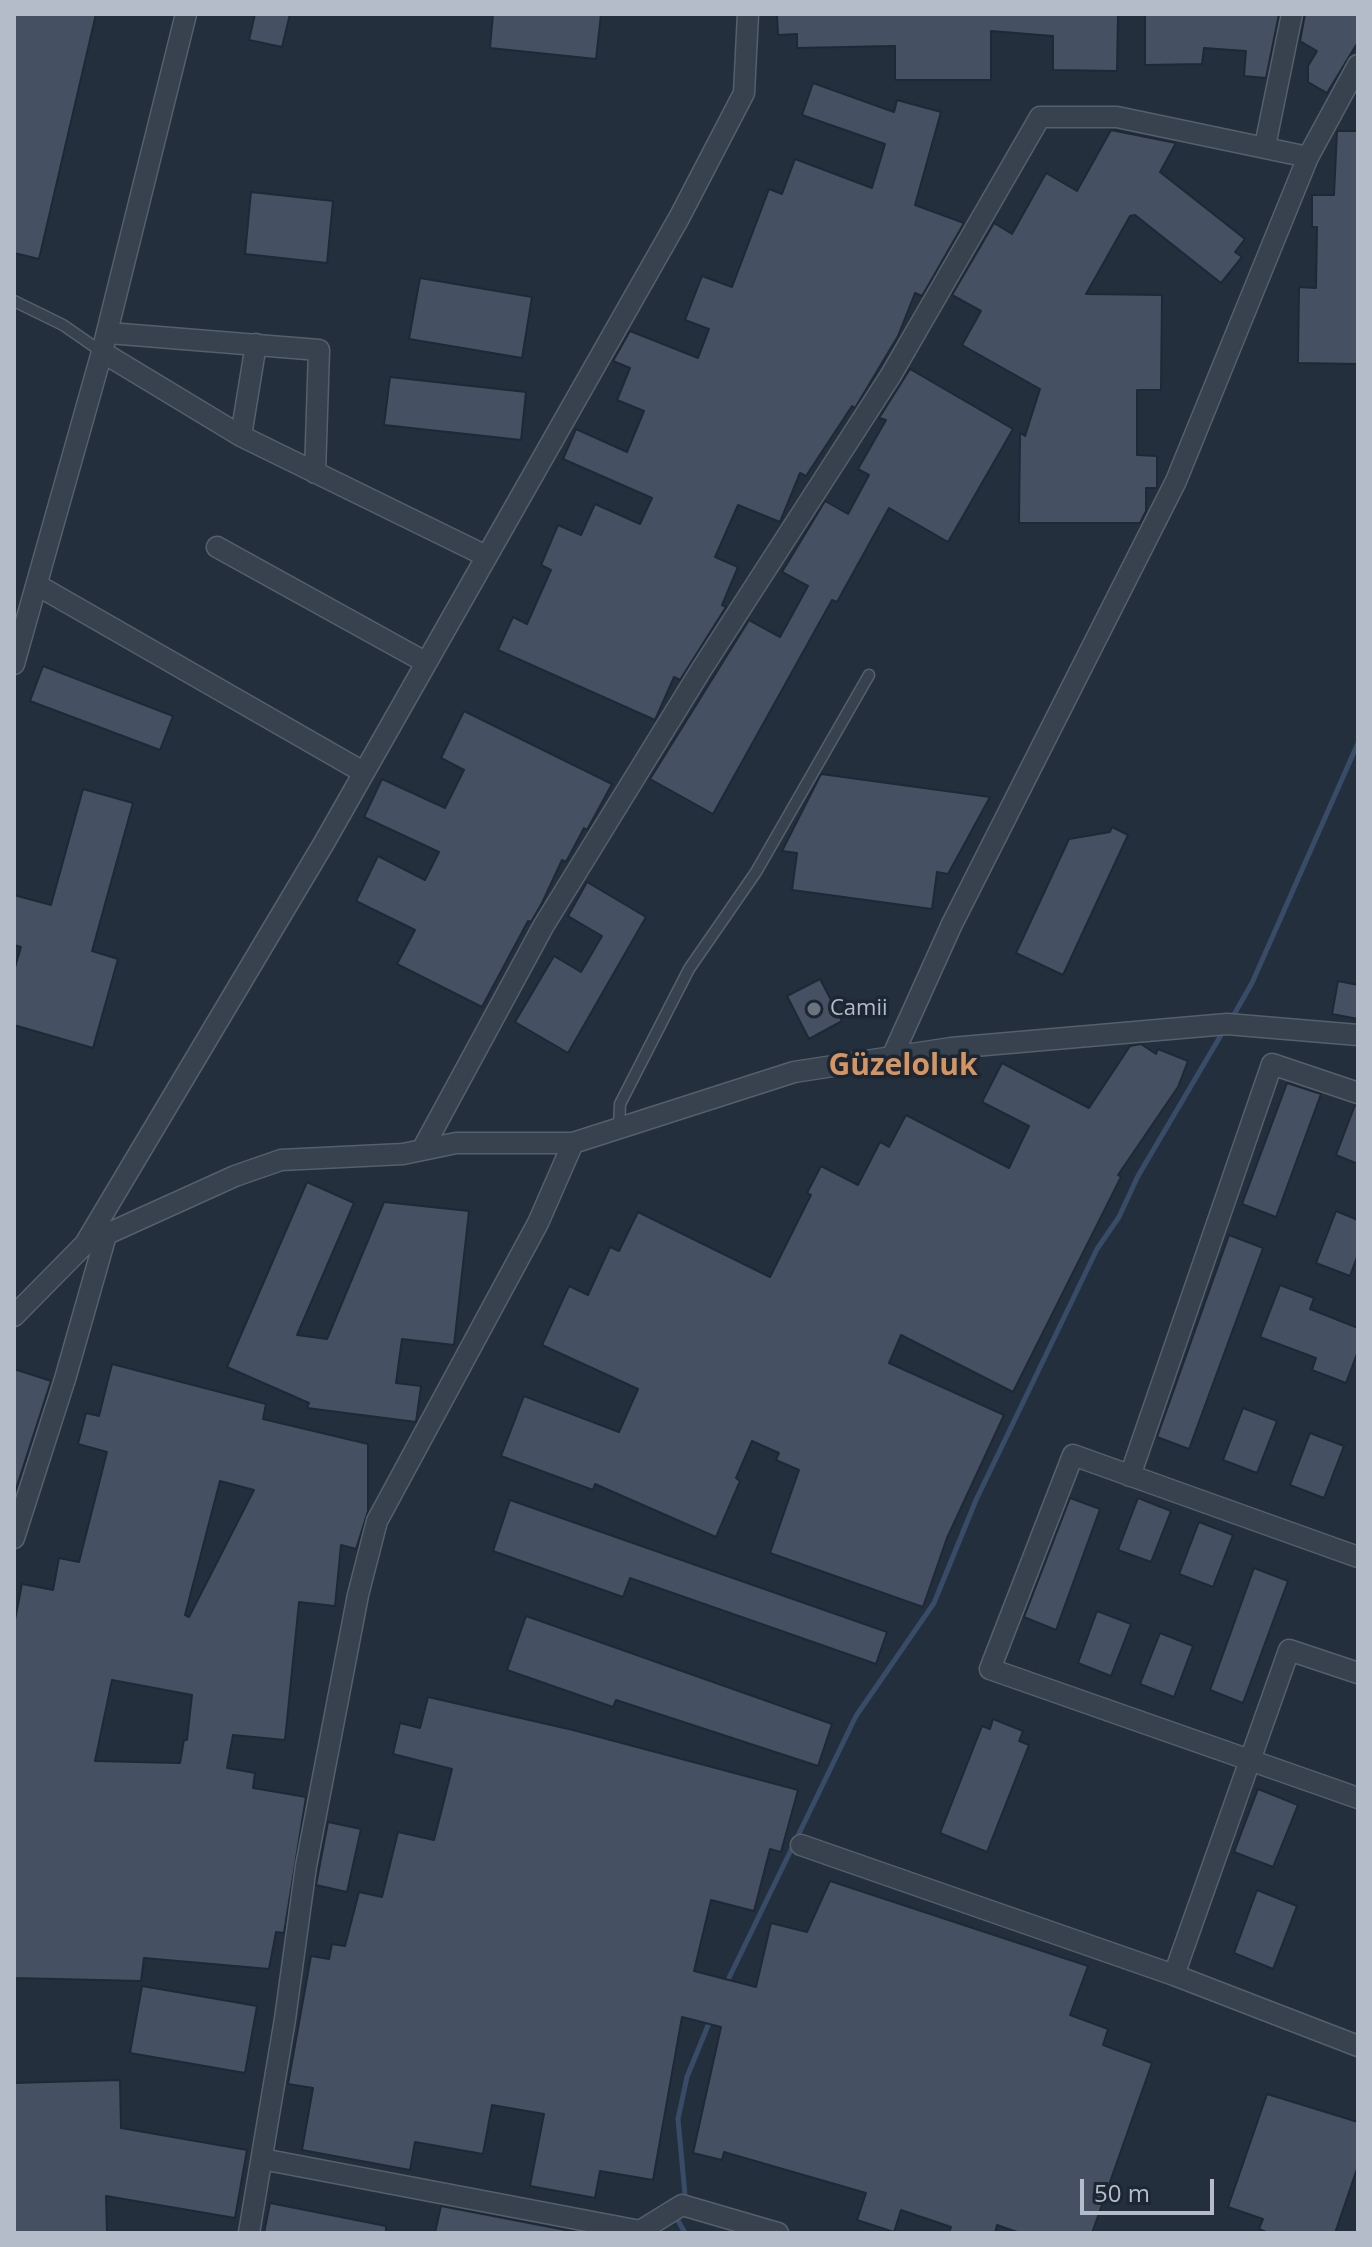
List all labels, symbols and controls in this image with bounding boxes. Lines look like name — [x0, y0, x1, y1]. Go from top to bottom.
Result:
place label: Camii — [830, 996, 888, 1022]
marker: Camii — [805, 1000, 823, 1018]
district label: Güzeloluk — [828, 1048, 978, 1084]
scale bar — [1084, 2163, 1218, 2213]
text: 50 m — [1094, 2176, 1150, 2209]

